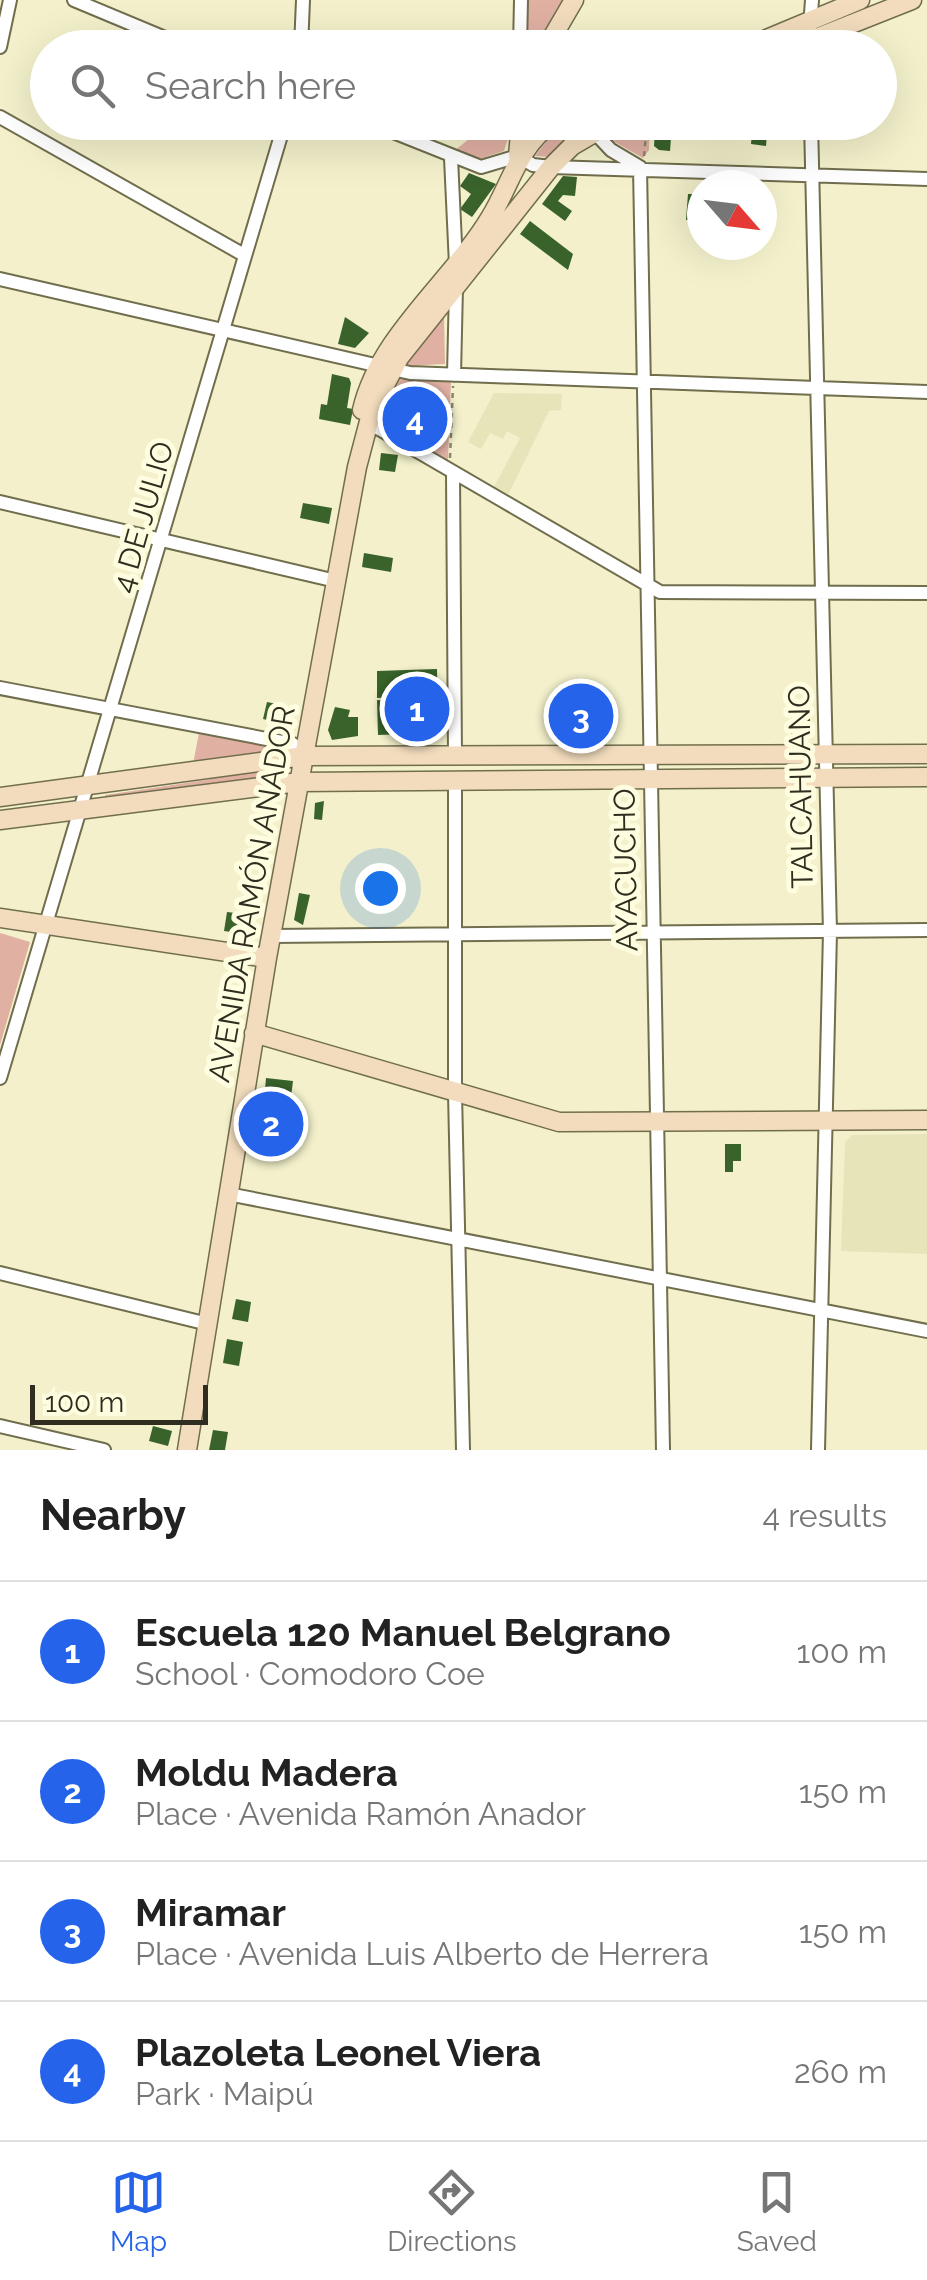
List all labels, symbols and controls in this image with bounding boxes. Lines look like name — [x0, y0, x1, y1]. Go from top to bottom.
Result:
search box — [30, 30, 897, 140]
icon: search — [65, 58, 120, 113]
text: Search here — [145, 63, 356, 108]
north arrow — [687, 170, 777, 260]
pin: 4 — [382, 382, 448, 456]
street label: 4 DE JULIO — [104, 437, 181, 596]
pin: 1 — [384, 672, 450, 746]
pin: 3 — [548, 678, 614, 754]
street label: TALCAHUANO — [781, 685, 820, 889]
street label: AVENIDA RAMÓN ANADOR — [201, 703, 302, 1085]
street label: AYACUCHO — [607, 788, 644, 952]
your location — [355, 863, 406, 914]
pin: 2 — [238, 1086, 304, 1162]
scale bar — [30, 1380, 208, 1424]
text: 100 m — [45, 1386, 124, 1419]
text: Nearby — [40, 1491, 186, 1540]
text: 4 results — [763, 1497, 887, 1534]
text: Escuela 120 Manuel Belgrano — [135, 1610, 671, 1655]
text: 1 — [65, 1633, 80, 1670]
text: 100 m — [797, 1633, 887, 1670]
text: School · Comodoro Coe — [135, 1655, 485, 1692]
text: Moldu Madera — [135, 1750, 398, 1795]
text: 2 — [63, 1773, 82, 1810]
text: 150 m — [799, 1773, 887, 1810]
text: Place · Avenida Ramón Anador — [135, 1795, 586, 1832]
text: Miramar — [135, 1890, 286, 1935]
text: 3 — [64, 1913, 81, 1950]
text: 150 m — [799, 1913, 887, 1950]
text: Place · Avenida Luis Alberto de Herrera — [135, 1935, 709, 1972]
text: Plazoleta Leonel Viera — [135, 2030, 541, 2075]
text: 4 — [63, 2053, 82, 2090]
text: 260 m — [794, 2053, 887, 2090]
text: Park · Maipú — [135, 2075, 314, 2112]
tab: Map — [110, 2165, 167, 2258]
tab: Directions — [387, 2165, 517, 2258]
tab: Saved — [737, 2165, 817, 2258]

